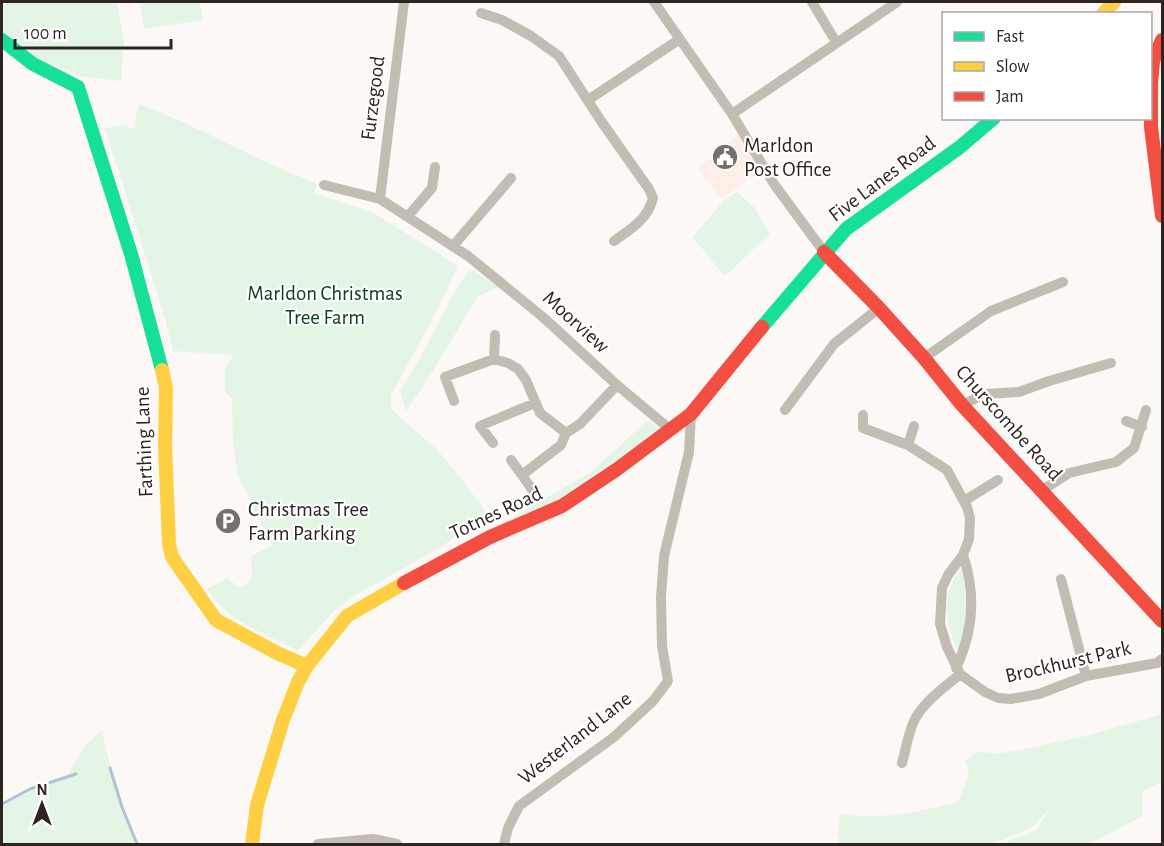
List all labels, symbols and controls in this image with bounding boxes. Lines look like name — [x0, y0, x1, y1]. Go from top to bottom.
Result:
scale bar — [15, 12, 171, 50]
legend — [942, 12, 1152, 120]
text: 100 m — [24, 25, 67, 43]
text: Fast — [996, 28, 1024, 46]
street label: Furzegood — [357, 54, 389, 141]
text: Slow — [996, 58, 1029, 76]
text: Jam — [996, 88, 1024, 106]
street label: Five Lanes Road — [825, 132, 939, 226]
place label: Marldon Post Office — [744, 135, 831, 180]
public building icon: Marldon Post Office — [710, 142, 740, 172]
park label: Marldon Christmas Tree Farm — [247, 283, 403, 328]
street label: Moorview — [539, 287, 613, 357]
street label: Churscombe Road — [952, 361, 1066, 485]
street label: Farthing Lane — [132, 386, 156, 498]
street label: Totnes Road — [447, 482, 546, 544]
place label: Christmas Tree Farm Parking — [248, 499, 369, 544]
parking icon: Christmas Tree Farm Parking — [213, 506, 243, 536]
street label: Brockhurst Park — [1003, 637, 1133, 687]
street label: Westerland Lane — [515, 688, 635, 788]
north arrow — [12, 774, 72, 834]
text: N — [36, 782, 48, 798]

